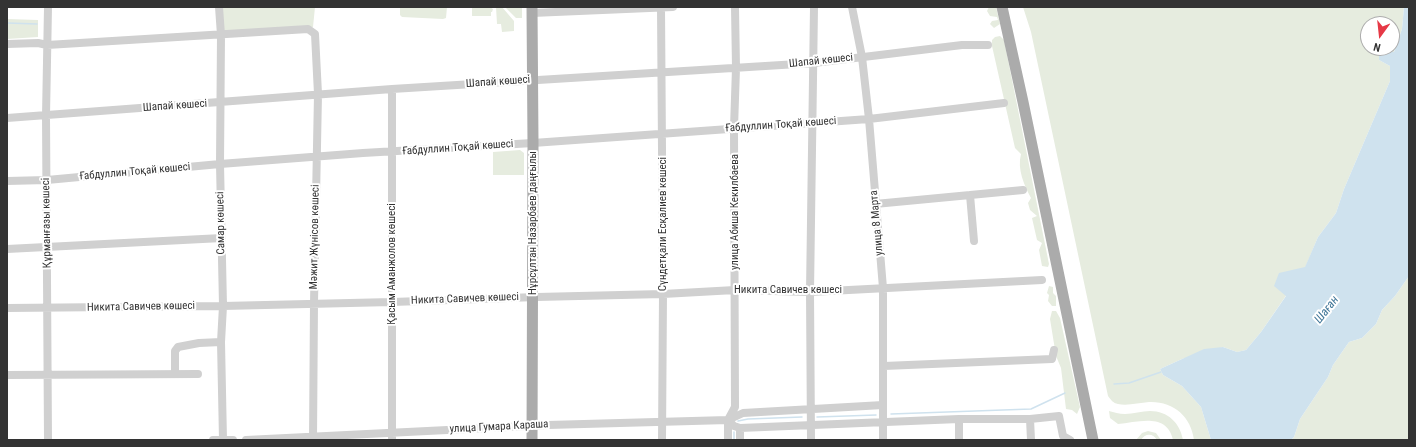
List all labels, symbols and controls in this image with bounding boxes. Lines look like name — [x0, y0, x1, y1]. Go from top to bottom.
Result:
north arrow — [1360, 16, 1400, 56]
text: N — [1372, 40, 1382, 54]
street label: Шапай көшесі — [788, 51, 854, 71]
street label: Шапай көшесі — [465, 73, 531, 91]
street label: Шапай көшесі — [142, 97, 208, 115]
street label: Ғабдуллин Тоқай көшесі — [725, 115, 837, 135]
street label: Ғабдуллин Тоқай көшесі — [402, 138, 514, 158]
street label: Нұрсұлтан Назарбаев даңғылы — [526, 151, 540, 295]
street label: улица Абиша Кекилбаева — [728, 154, 742, 270]
street label: Сүндетқали Есқалиев көшесі — [656, 157, 670, 291]
street label: Ғабдуллин Тоқай көшесі — [79, 161, 191, 183]
street label: Құрманғазы көшесі — [40, 178, 54, 268]
street label: Мәжит Жүнісов көшесі — [307, 184, 323, 290]
street label: улица 8 Марта — [868, 190, 886, 256]
street label: Самар көшесі — [214, 191, 228, 255]
street label: Қасым Аманжолов көшесі — [385, 203, 399, 325]
street label: Никита Савичев көшесі — [734, 283, 842, 297]
street label: Никита Савичев көшесі — [411, 291, 519, 307]
water label: Шаған — [1312, 293, 1342, 327]
street label: Никита Савичев көшесі — [87, 299, 195, 315]
street label: улица Гумара Караша — [449, 418, 549, 436]

